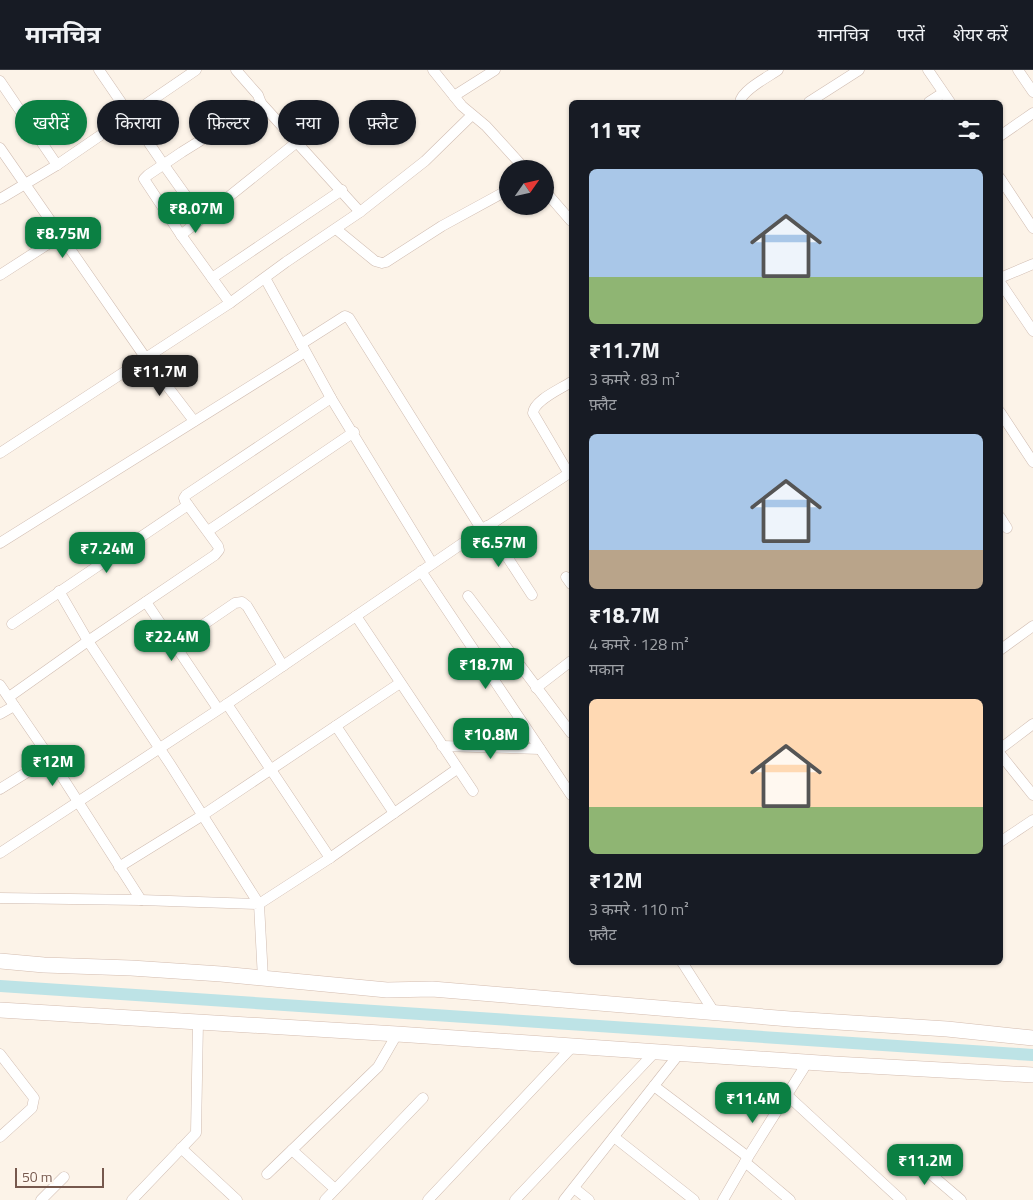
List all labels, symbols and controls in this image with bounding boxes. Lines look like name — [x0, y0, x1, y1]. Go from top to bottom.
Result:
text: मानचित्र — [25, 16, 101, 52]
text: मानचित्र — [817, 21, 869, 48]
text: परतें — [897, 21, 925, 48]
text: शेयर करें — [953, 21, 1008, 48]
chip: खरीदें — [15, 100, 87, 145]
chip: किराया — [97, 100, 179, 145]
chip: फ़िल्टर — [189, 100, 268, 145]
chip: नया — [278, 100, 339, 145]
chip: फ़्लैट — [349, 100, 416, 145]
text: 11 घर — [589, 114, 640, 146]
icon: filters — [955, 116, 983, 144]
north arrow — [499, 160, 554, 215]
map controls — [499, 160, 554, 215]
pin: ₹8.07M — [155, 191, 237, 234]
text: ₹8.07M — [169, 196, 223, 220]
icon: home — [741, 201, 831, 291]
pin: ₹8.75M — [22, 216, 104, 259]
text: ₹8.75M — [36, 221, 90, 245]
text: ₹11.7M — [589, 334, 660, 366]
pin: ₹11.7M — [119, 354, 201, 397]
text: ₹11.7M — [133, 359, 187, 383]
text: 3 कमरे · 83 m² — [589, 367, 680, 391]
text: फ़्लैट — [589, 392, 617, 416]
icon: home — [741, 466, 831, 556]
pin: ₹6.57M — [458, 526, 540, 568]
text: ₹6.57M — [472, 530, 526, 554]
pin: ₹7.24M — [66, 532, 148, 574]
text: ₹7.24M — [80, 536, 134, 560]
text: ₹18.7M — [589, 599, 660, 631]
pin: ₹22.4M — [131, 620, 213, 662]
text: ₹22.4M — [145, 624, 199, 648]
text: 4 कमरे · 128 m² — [589, 632, 689, 656]
pin: ₹18.7M — [445, 648, 527, 690]
text: ₹18.7M — [459, 652, 513, 676]
text: मकान — [589, 657, 624, 681]
pin: ₹10.8M — [450, 718, 532, 760]
text: ₹10.8M — [464, 722, 518, 746]
icon: home — [741, 731, 831, 821]
pin: ₹12M — [23, 744, 83, 787]
text: ₹12M — [33, 749, 73, 773]
text: ₹12M — [589, 864, 643, 896]
text: 3 कमरे · 110 m² — [589, 897, 689, 921]
text: फ़्लैट — [589, 922, 617, 946]
pin: ₹11.4M — [712, 1082, 794, 1124]
text: ₹11.4M — [726, 1086, 780, 1110]
pin: ₹11.2M — [884, 1144, 966, 1186]
text: ₹11.2M — [898, 1148, 952, 1172]
scale bar — [15, 1165, 104, 1188]
text: 50 m — [22, 1166, 52, 1187]

